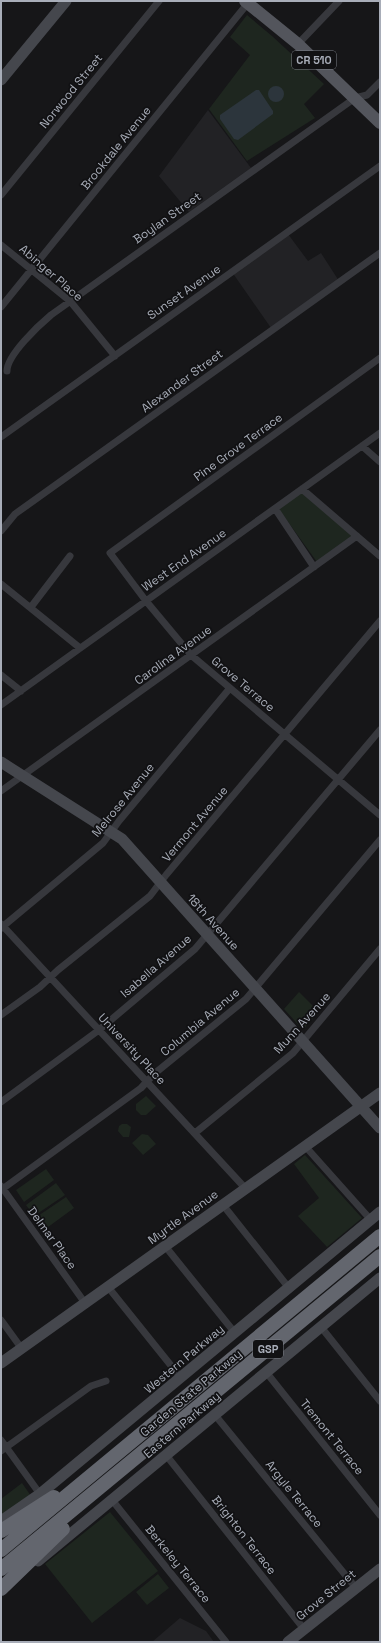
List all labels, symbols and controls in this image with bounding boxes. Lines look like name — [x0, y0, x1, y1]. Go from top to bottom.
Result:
street label: Norwood Street — [36, 50, 106, 132]
road number: CR 510 — [292, 51, 336, 69]
street label: Brookdale Avenue — [77, 103, 155, 193]
street label: Boylan Street — [130, 189, 204, 247]
street label: Abinger Place — [16, 241, 86, 305]
street label: Sunset Avenue — [144, 261, 224, 323]
street label: Alexander Street — [138, 346, 226, 416]
street label: Pine Grove Terrace — [190, 409, 286, 485]
street label: West End Avenue — [139, 525, 229, 595]
street label: Carolina Avenue — [131, 622, 215, 688]
street label: Grove Terrace — [208, 653, 278, 715]
street label: Melrose Avenue — [88, 760, 158, 840]
street label: Vermont Avenue — [159, 783, 231, 865]
street label: 18th Avenue — [183, 890, 243, 954]
street label: Isabella Avenue — [117, 931, 195, 1001]
street label: Columbia Avenue — [157, 984, 243, 1060]
street label: Munn Avenue — [270, 989, 334, 1057]
street label: University Place — [95, 1010, 169, 1088]
street label: Myrtle Avenue — [145, 1186, 221, 1248]
street label: Delmar Place — [24, 1203, 80, 1273]
street label: Western Parkway — [141, 1321, 227, 1397]
road number: GSP — [253, 1340, 283, 1358]
street label: Garden State Parkway — [137, 1346, 245, 1440]
street label: Eastern Parkway — [140, 1388, 224, 1462]
street label: Tremont Terrace — [296, 1396, 368, 1478]
street label: Argyle Terrace — [262, 1457, 326, 1531]
street label: Brighton Terrace — [208, 1492, 280, 1578]
street label: Berkeley Terrace — [142, 1522, 214, 1606]
street label: Grove Street — [293, 1566, 359, 1624]

